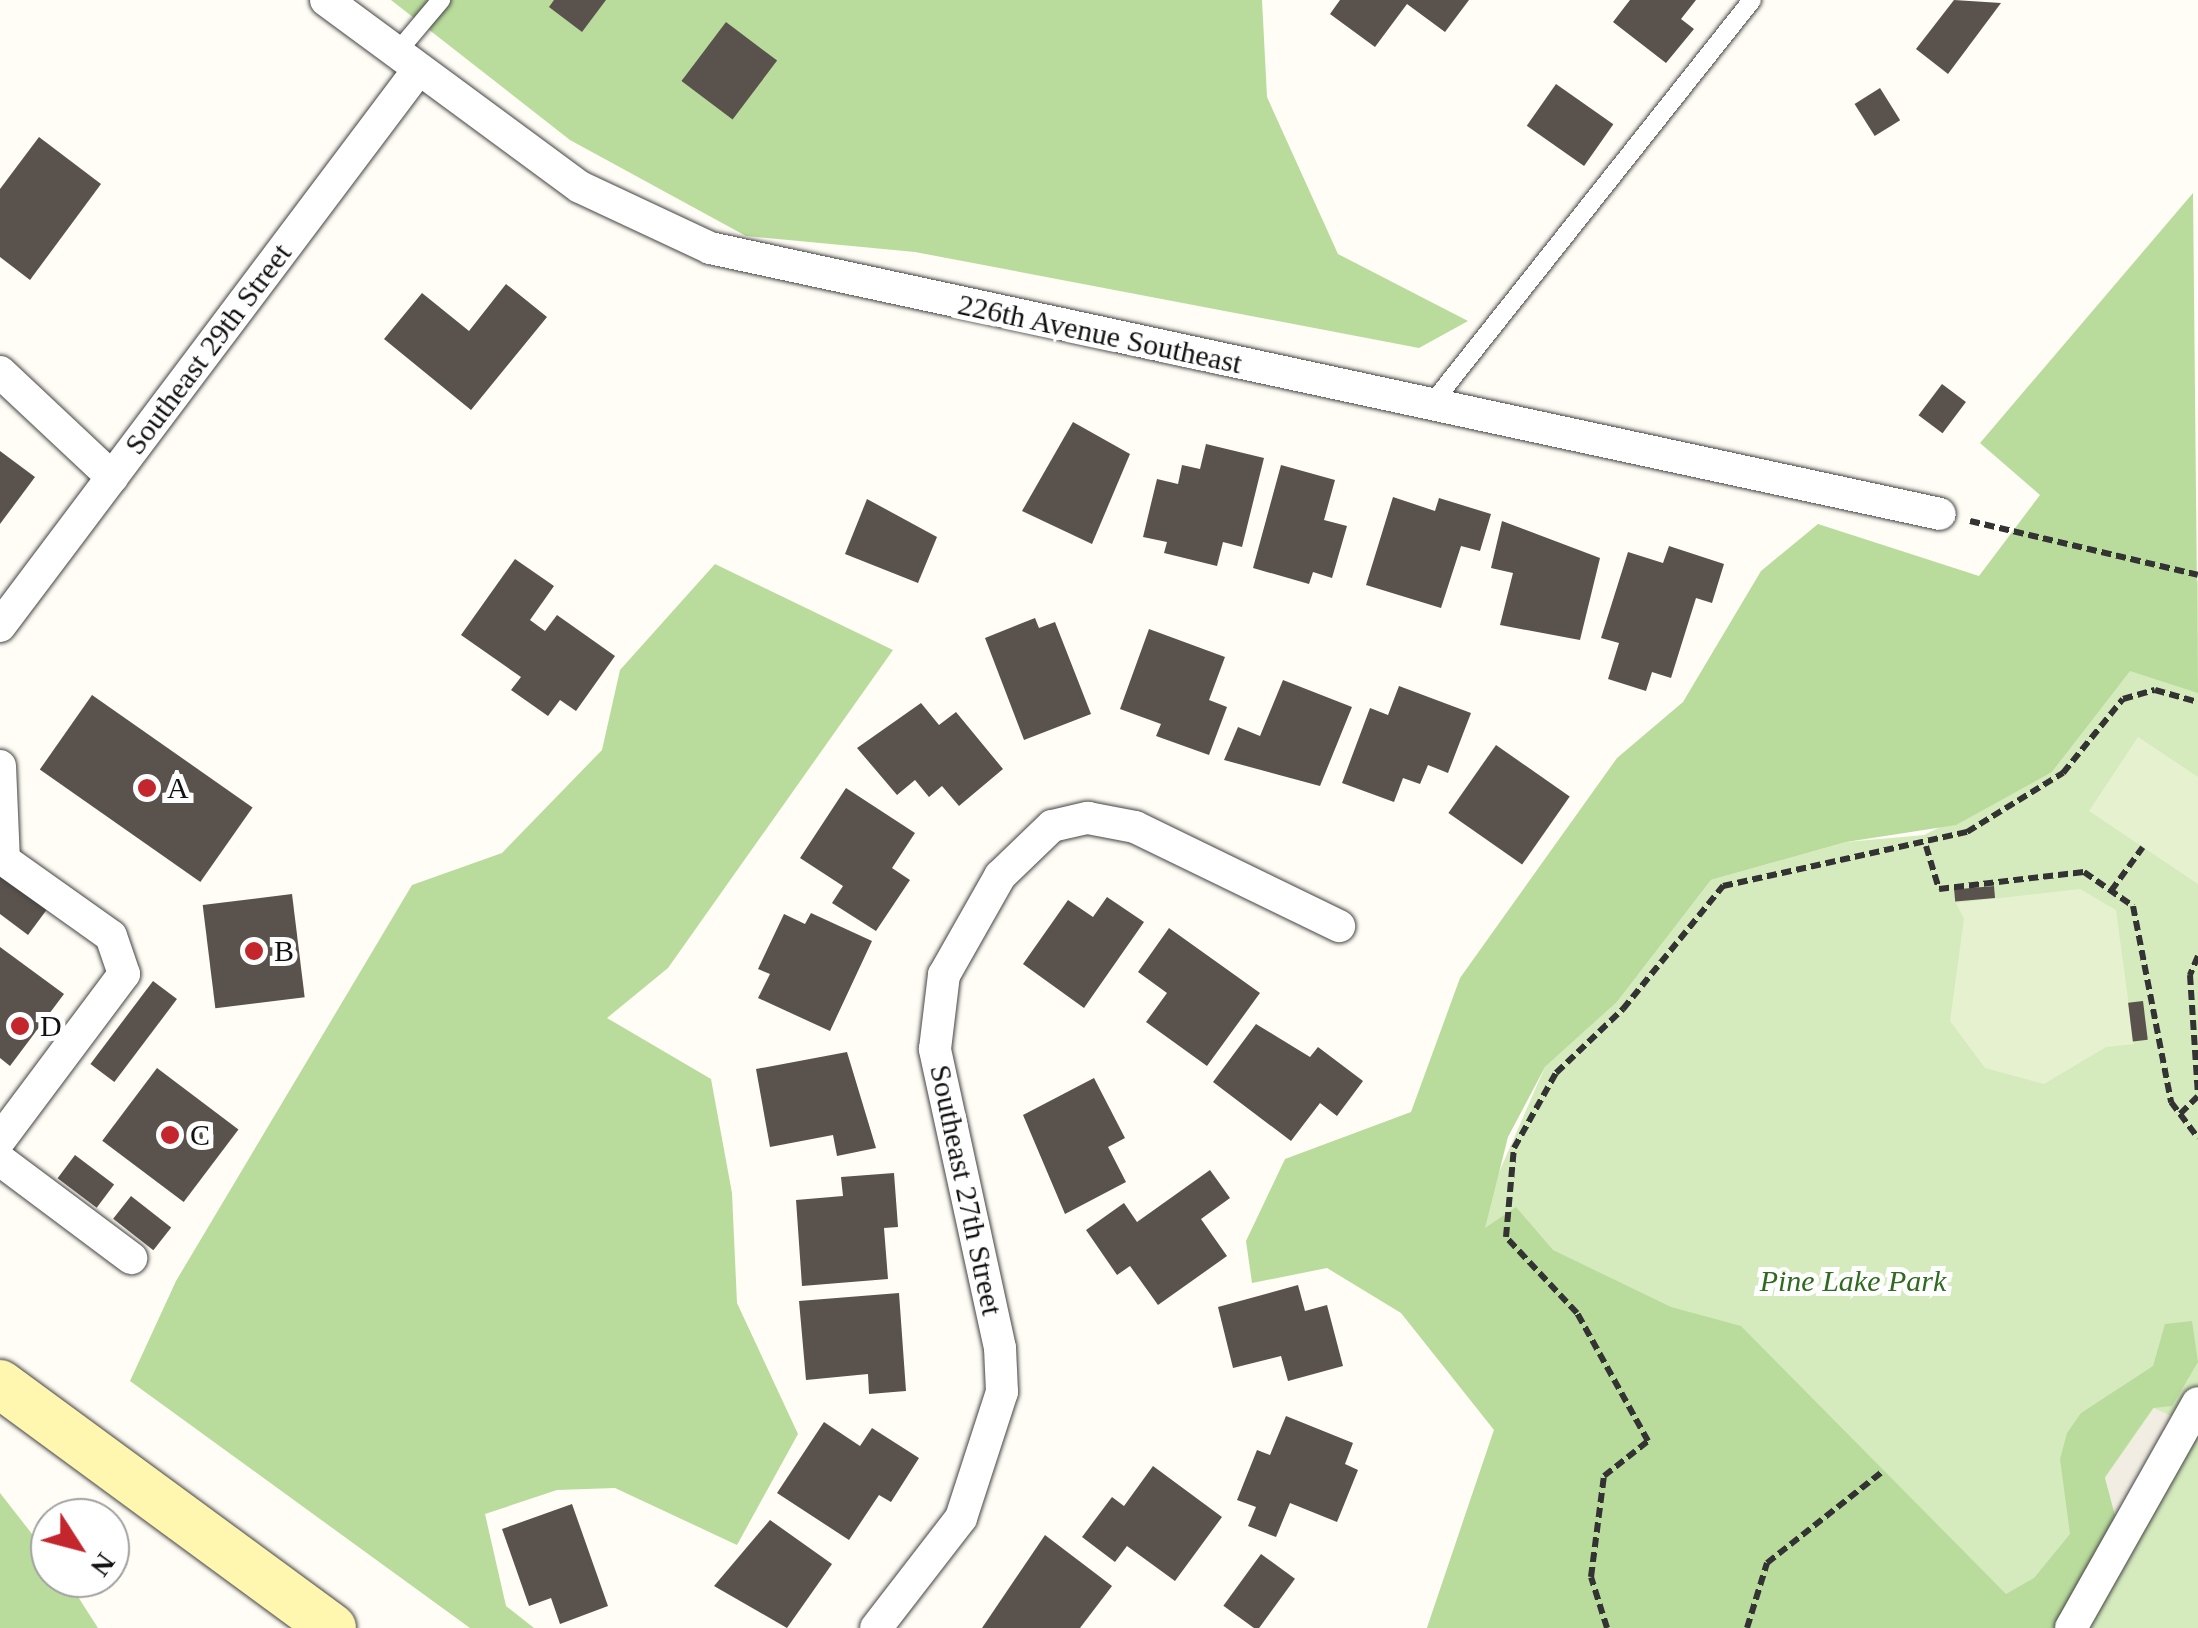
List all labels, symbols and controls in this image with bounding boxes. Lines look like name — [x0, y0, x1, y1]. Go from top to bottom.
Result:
street label: Southeast 29th Street — [117, 236, 299, 462]
street label: 226th Avenue Southeast — [954, 286, 1246, 382]
place label: A — [167, 770, 189, 806]
marker: A — [136, 777, 158, 799]
place label: B — [274, 933, 294, 969]
marker: B — [243, 940, 265, 962]
place label: D — [40, 1008, 62, 1044]
marker: D — [9, 1015, 31, 1037]
street label: Southeast 27th Street — [922, 1062, 1010, 1318]
place label: C — [190, 1117, 210, 1153]
marker: C — [159, 1124, 181, 1146]
park label: Pine Lake Park — [1760, 1263, 1946, 1299]
north arrow — [30, 1498, 130, 1598]
text: N — [85, 1547, 122, 1582]

